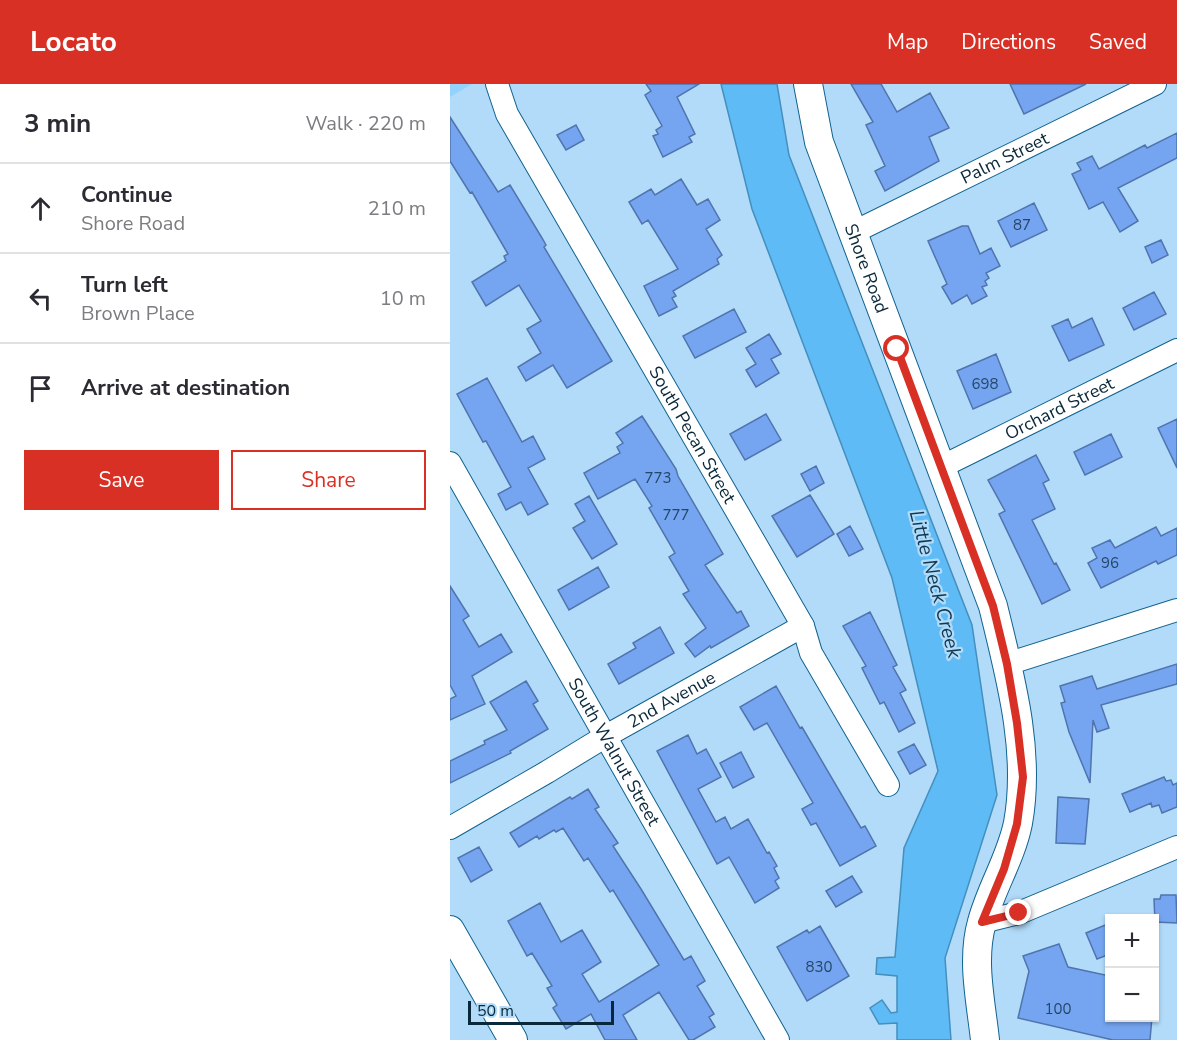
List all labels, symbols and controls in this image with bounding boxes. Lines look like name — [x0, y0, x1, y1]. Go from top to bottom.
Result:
text: Locato — [30, 23, 117, 61]
text: Map — [887, 28, 928, 56]
text: Directions — [961, 28, 1056, 56]
text: Saved — [1089, 28, 1147, 56]
text: 3 min — [24, 106, 91, 141]
text: Walk · 220 m — [306, 110, 426, 137]
street label: Palm Street — [957, 126, 1053, 190]
text: Continue — [81, 180, 172, 210]
icon: ahead — [24, 192, 57, 225]
text: 210 m — [368, 195, 426, 222]
text: Shore Road — [81, 210, 185, 237]
house number: 87 — [1013, 215, 1031, 235]
street label: Shore Road — [839, 220, 894, 316]
text: Turn left — [81, 270, 168, 300]
icon: left — [24, 282, 57, 315]
text: 10 m — [380, 285, 426, 312]
text: Brown Place — [81, 300, 195, 327]
route start — [883, 335, 909, 361]
street label: South Pecan Street — [643, 362, 742, 508]
street label: Orchard Street — [1001, 371, 1118, 446]
icon: arrive — [24, 372, 57, 405]
text: Arrive at destination — [81, 373, 290, 403]
house number: 698 — [971, 374, 999, 394]
button: Save — [24, 450, 219, 510]
button: Share — [231, 450, 426, 510]
house number: 773 — [644, 468, 672, 488]
house number: 777 — [662, 505, 690, 525]
water label: Little Neck Creek — [903, 507, 969, 662]
house number: 96 — [1101, 553, 1119, 573]
street label: 2nd Avenue — [623, 665, 720, 734]
street label: South Walnut Street — [562, 673, 666, 831]
route end — [1005, 899, 1031, 925]
map controls — [1105, 914, 1159, 1022]
button: + — [1105, 914, 1159, 968]
house number: 830 — [805, 957, 833, 977]
button: − — [1105, 968, 1159, 1022]
scale bar — [468, 998, 614, 1026]
house number: 100 — [1044, 999, 1072, 1019]
text: 50 m — [477, 1000, 514, 1022]

